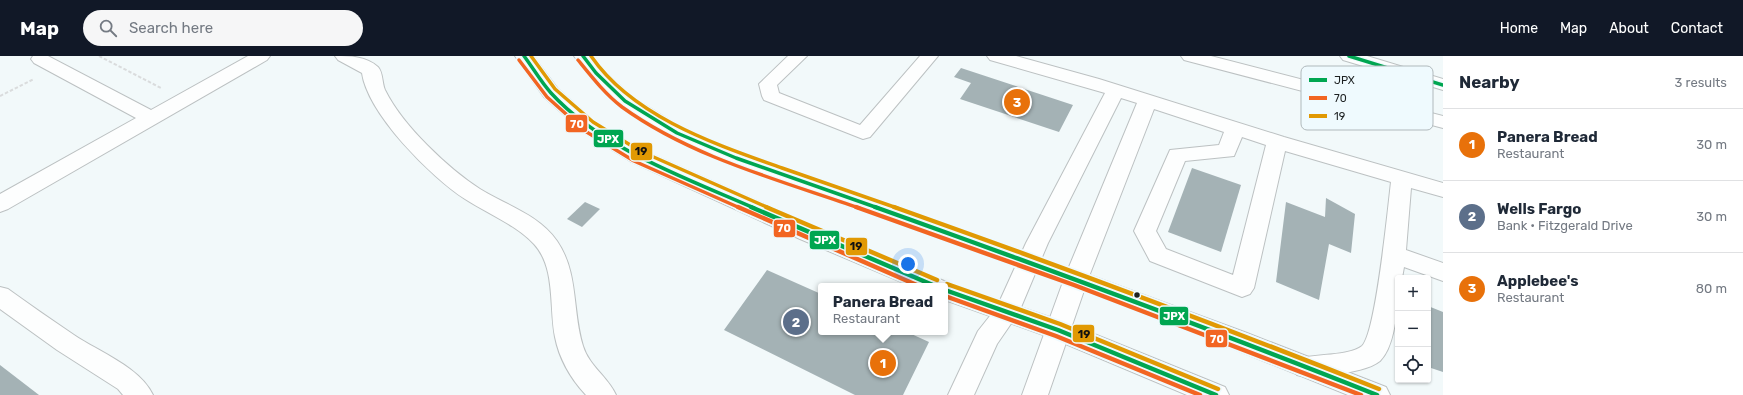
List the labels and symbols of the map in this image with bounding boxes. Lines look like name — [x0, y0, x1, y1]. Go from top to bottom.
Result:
legend — [1301, 66, 1433, 130]
text: JPX — [1334, 74, 1355, 87]
pin: 3 — [1004, 87, 1030, 117]
text: 70 — [1334, 92, 1347, 105]
text: 19 — [1334, 110, 1345, 123]
line badge: 70 — [565, 114, 588, 133]
text: 70 — [570, 118, 584, 131]
line badge: JPX — [593, 129, 624, 148]
text: JPX — [597, 133, 619, 146]
line badge: 19 — [630, 142, 653, 161]
text: 19 — [635, 145, 647, 158]
line badge: 70 — [773, 219, 796, 238]
text: 70 — [777, 222, 791, 235]
line badge: JPX — [809, 230, 840, 250]
text: JPX — [814, 234, 836, 247]
line badge: 19 — [845, 237, 868, 256]
text: 19 — [850, 240, 862, 253]
your location — [898, 254, 918, 274]
unlabelled marker — [1132, 290, 1142, 300]
line badge: JPX — [1159, 306, 1189, 326]
pin: 2 — [783, 307, 809, 337]
text: JPX — [1163, 310, 1185, 323]
line badge: 19 — [1072, 324, 1095, 343]
text: 19 — [1078, 328, 1090, 341]
line badge: 70 — [1205, 329, 1228, 348]
text: 70 — [1210, 333, 1224, 346]
pin: 1 — [870, 348, 896, 378]

